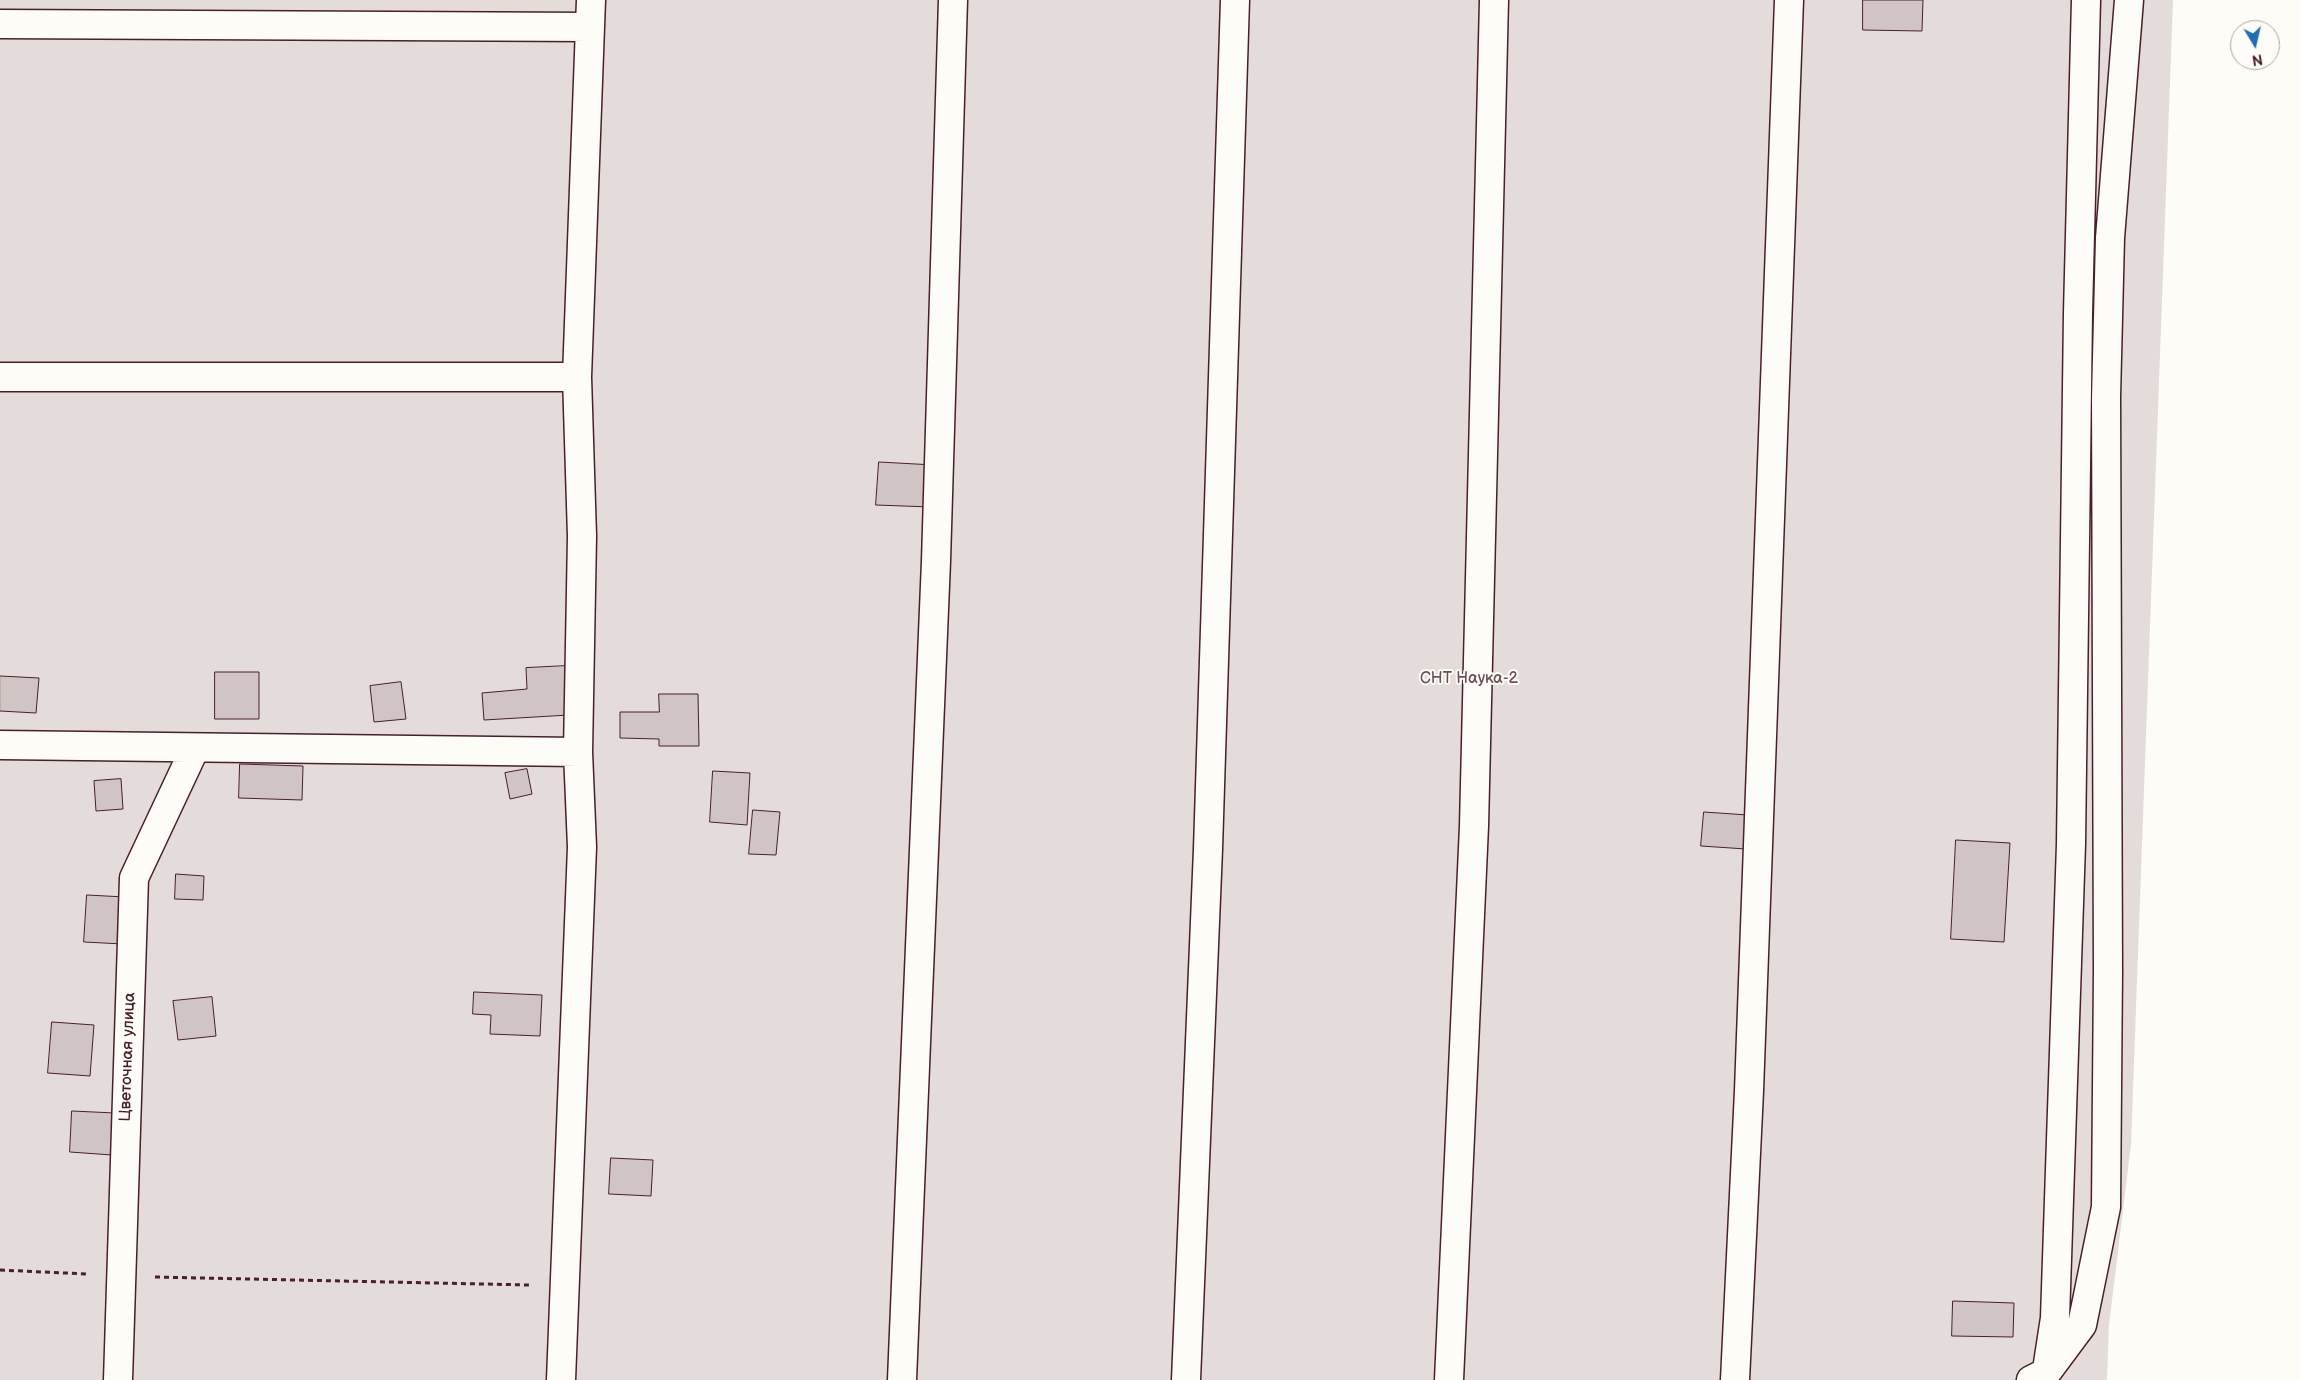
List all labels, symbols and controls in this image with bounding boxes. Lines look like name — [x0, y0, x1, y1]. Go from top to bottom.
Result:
north arrow — [2230, 20, 2280, 70]
text: N — [2251, 50, 2264, 69]
park label: СНТ Наука-2 — [1420, 669, 1518, 689]
street label: Цветочная улица — [116, 992, 140, 1122]

